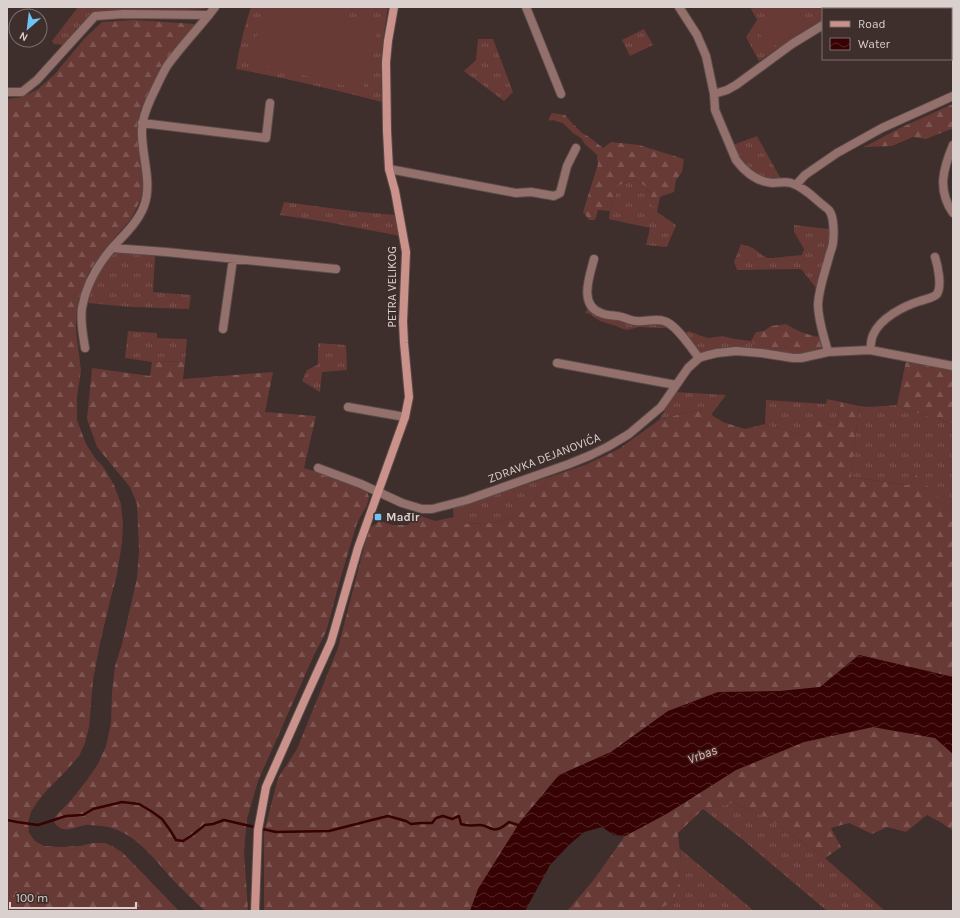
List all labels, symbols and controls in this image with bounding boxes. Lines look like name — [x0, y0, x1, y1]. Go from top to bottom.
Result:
north arrow — [8, 8, 48, 48]
legend — [822, 8, 952, 60]
text: Road — [858, 17, 886, 31]
text: N — [17, 29, 30, 44]
text: Water — [858, 37, 891, 51]
street label: PETRA VELIKOG — [385, 246, 399, 328]
street label: ZDRAVKA DEJANOVIĆA — [485, 429, 602, 486]
place label: Mađir — [386, 510, 420, 524]
marker: Mađir — [373, 512, 383, 522]
water label: Vrbas — [685, 742, 719, 767]
scale bar — [10, 884, 136, 910]
text: 100 m — [16, 891, 48, 905]

